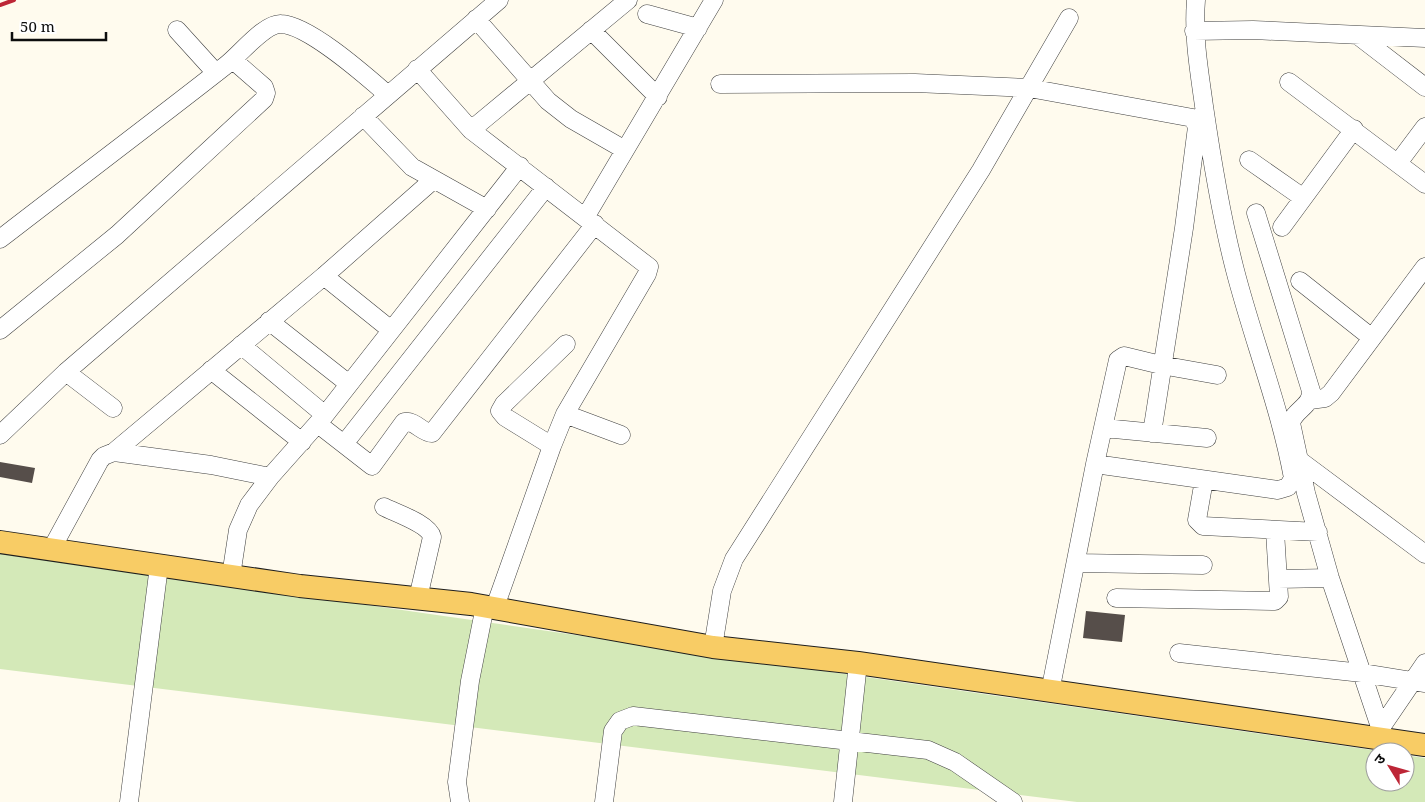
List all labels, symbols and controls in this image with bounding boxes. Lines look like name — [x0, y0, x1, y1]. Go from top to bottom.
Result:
scale bar — [12, 10, 106, 42]
text: 50 m — [20, 16, 55, 36]
north arrow — [1365, 742, 1415, 792]
text: उ — [1369, 749, 1390, 768]

